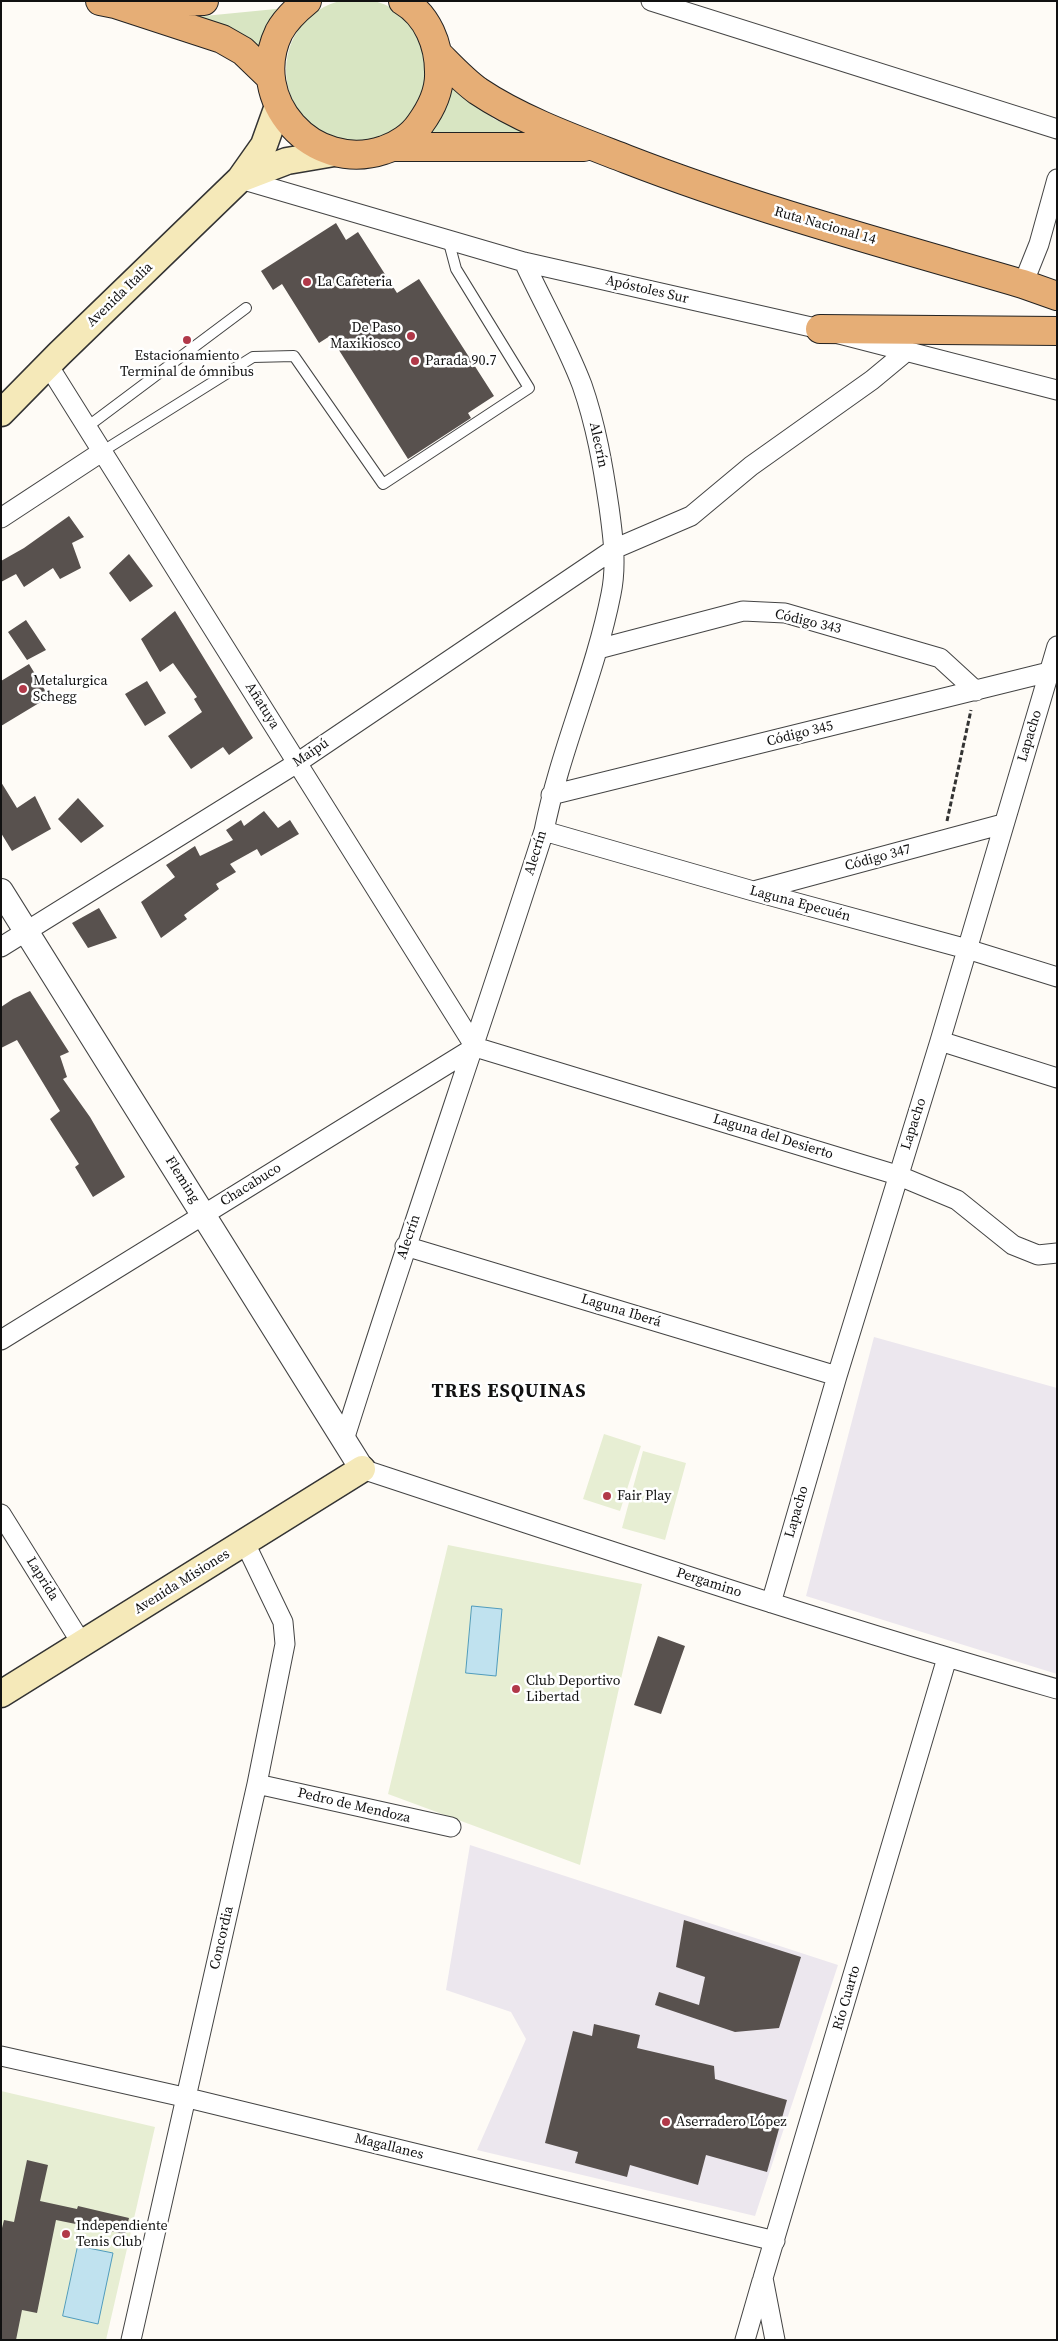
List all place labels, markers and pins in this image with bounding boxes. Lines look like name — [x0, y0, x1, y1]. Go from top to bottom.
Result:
place label: La Cafeteria — [317, 274, 392, 290]
marker: La Cafeteria — [301, 276, 313, 288]
place label: De Paso Maxikiosco — [330, 320, 401, 352]
marker: De Paso Maxikiosco — [405, 330, 417, 342]
marker: Estacionamiento Terminal de ómnibus — [181, 334, 193, 346]
place label: Estacionamiento Terminal de ómnibus — [120, 348, 254, 381]
place label: Parada 90.7 — [425, 353, 497, 369]
marker: Parada 90.7 — [409, 355, 421, 367]
place label: Metalurgica Schegg — [33, 673, 108, 706]
marker: Metalurgica Schegg — [17, 683, 29, 695]
place label: Fair Play — [617, 1488, 671, 1504]
marker: Fair Play — [601, 1490, 613, 1502]
place label: Club Deportivo Libertad — [526, 1673, 620, 1705]
marker: Club Deportivo Libertad — [510, 1683, 522, 1695]
place label: Aserradero López — [676, 2114, 787, 2130]
marker: Aserradero López — [660, 2116, 672, 2128]
place label: Independiente Tenis Club — [76, 2218, 168, 2250]
marker: Independiente Tenis Club — [60, 2228, 72, 2240]

